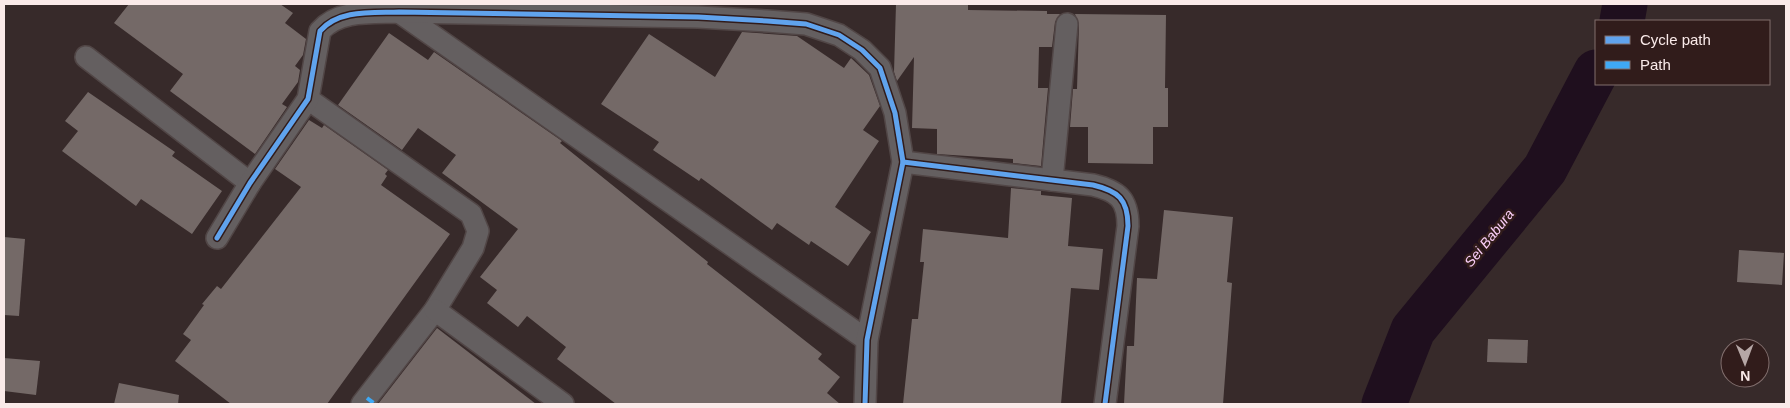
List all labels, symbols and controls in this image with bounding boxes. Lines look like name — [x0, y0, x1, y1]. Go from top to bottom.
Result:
legend — [1595, 20, 1770, 85]
text: Cycle path — [1640, 31, 1711, 48]
text: Path — [1640, 56, 1671, 73]
water label: Sei Babura — [1461, 206, 1517, 270]
north arrow — [1720, 338, 1770, 388]
text: N — [1740, 368, 1750, 384]

